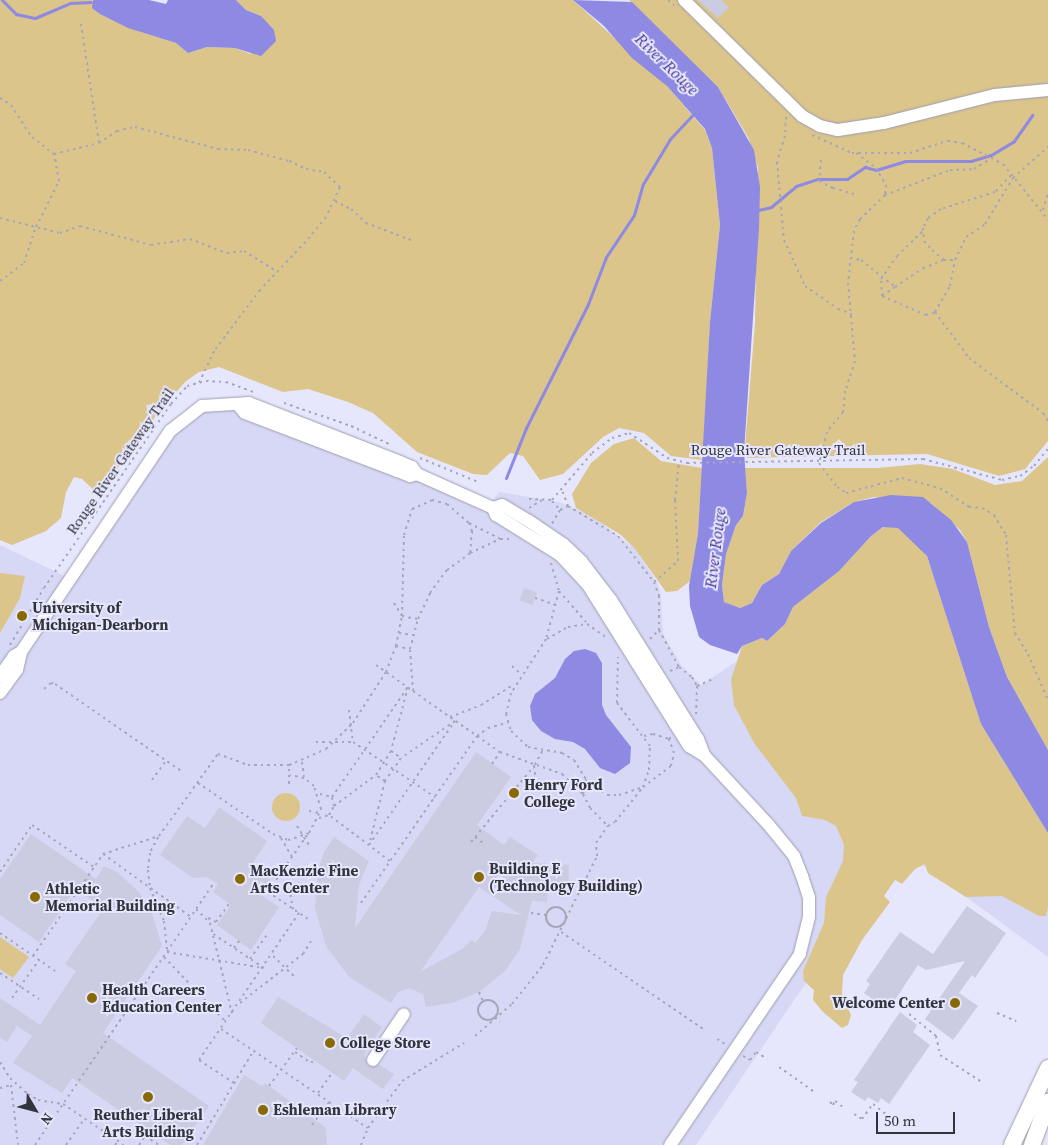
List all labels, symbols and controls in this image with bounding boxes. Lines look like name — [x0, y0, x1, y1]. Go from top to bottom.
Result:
water label: River Rouge — [631, 29, 703, 99]
street label: Rouge River Gateway Trail — [62, 384, 178, 538]
street label: Rouge River Gateway Trail — [690, 441, 866, 459]
water label: River Rouge — [701, 507, 729, 589]
place label: University of Michigan-Dearborn — [32, 598, 169, 633]
marker: University of Michigan-Dearborn — [16, 610, 28, 622]
place label: Henry Ford College — [524, 775, 603, 810]
marker: Henry Ford College — [508, 787, 520, 799]
place label: Building E (Technology Building) — [489, 859, 643, 894]
place label: MacKenzie Fine Arts Center — [250, 861, 358, 896]
marker: Building E (Technology Building) — [473, 871, 485, 883]
marker: MacKenzie Fine Arts Center — [234, 873, 246, 885]
place label: Athletic Memorial Building — [45, 879, 175, 914]
marker: Athletic Memorial Building — [29, 891, 41, 903]
place label: Health Careers Education Center — [102, 980, 222, 1015]
marker: Health Careers Education Center — [86, 992, 98, 1004]
place label: Welcome Center — [832, 994, 945, 1012]
marker: Welcome Center — [949, 997, 961, 1009]
place label: College Store — [340, 1034, 430, 1052]
marker: College Store — [324, 1037, 336, 1049]
north arrow — [10, 1085, 60, 1135]
marker: Reuther Liberal Arts Building — [142, 1091, 154, 1103]
place label: Eshleman Library — [273, 1101, 397, 1119]
scale bar — [878, 1102, 957, 1134]
marker: Eshleman Library — [257, 1104, 269, 1116]
place label: Reuther Liberal Arts Building — [93, 1105, 203, 1140]
text: N — [36, 1109, 58, 1129]
text: 50 m — [884, 1110, 916, 1131]

